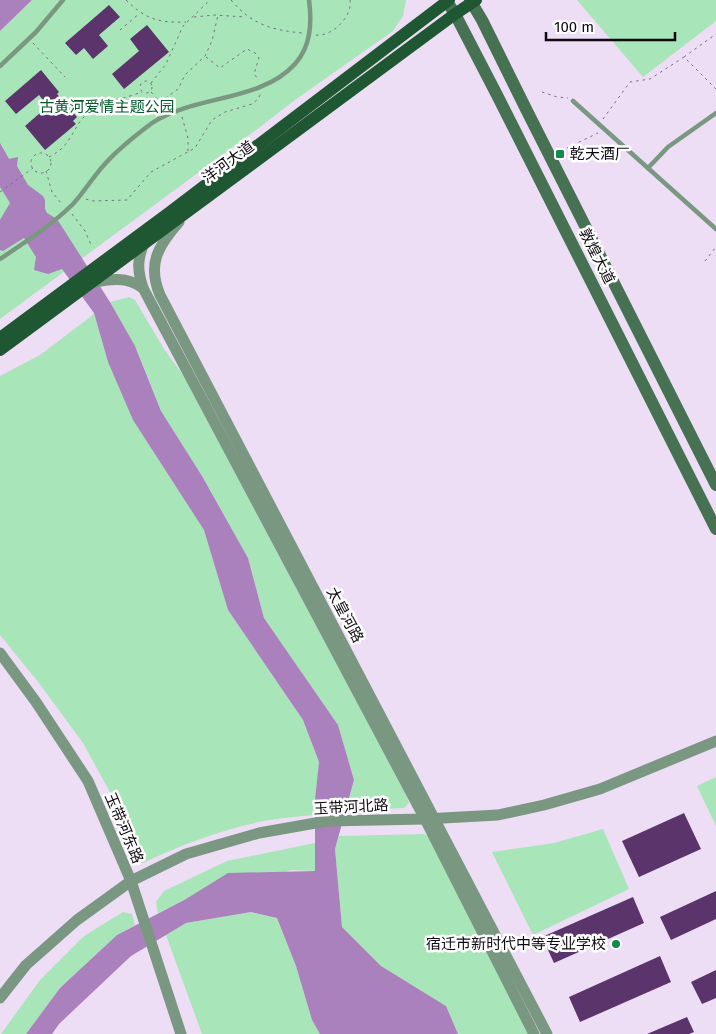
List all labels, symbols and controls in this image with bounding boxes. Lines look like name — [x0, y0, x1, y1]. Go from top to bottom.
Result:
scale bar — [546, 10, 675, 42]
text: 100 m — [554, 18, 594, 36]
park label: 古黄河爱情主题公园 — [39, 98, 175, 116]
street label: 洋河大道 — [198, 137, 258, 187]
place label: 乾天酒厂 — [570, 145, 630, 163]
marker: 乾天酒厂 — [554, 148, 566, 160]
street label: 敦煌大道 — [575, 225, 619, 287]
street label: 太皇河路 — [323, 584, 367, 646]
street label: 玉带河东路 — [101, 790, 147, 866]
street label: 玉带河北路 — [313, 796, 389, 818]
place label: 宿迁市新时代中等专业学校 — [426, 935, 606, 953]
marker: 宿迁市新时代中等专业学校 — [610, 938, 622, 950]

